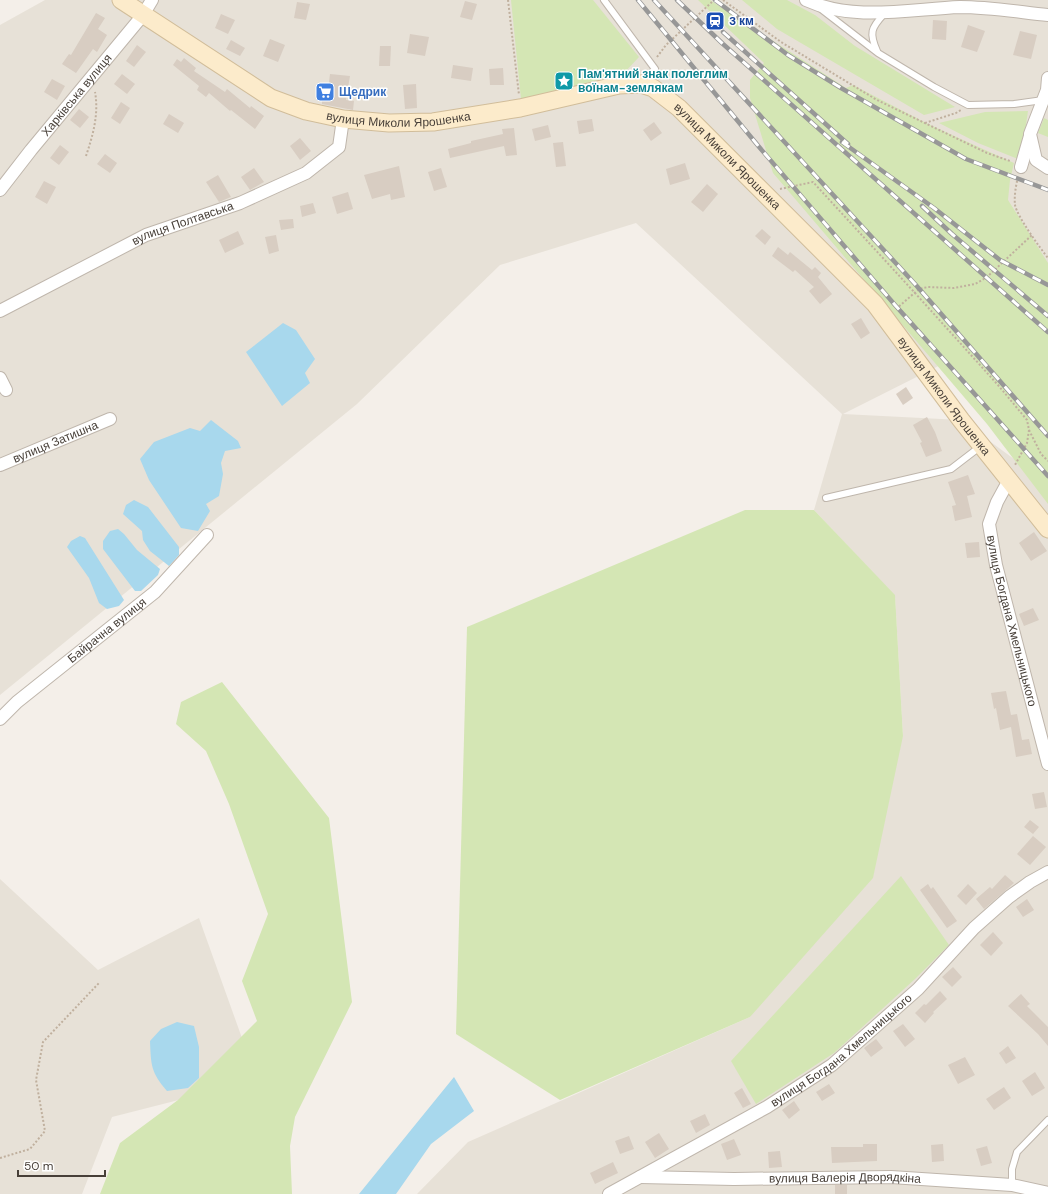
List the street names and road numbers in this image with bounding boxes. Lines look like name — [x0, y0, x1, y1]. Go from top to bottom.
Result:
street label: Харківська вулиця — [38, 51, 115, 139]
street label: вулиця Миколи Ярошенка — [671, 99, 784, 213]
street label: вулиця Миколи Ярошенка — [325, 108, 472, 131]
street label: вулиця Полтавська — [129, 198, 236, 249]
street label: вулиця Миколи Ярошенка — [894, 333, 994, 459]
street label: вулиця Затишна — [10, 417, 101, 467]
street label: вулиця Богдана Хмельницького — [983, 534, 1041, 709]
street label: Байрачна вулиця — [64, 594, 149, 667]
street label: вулиця Богдана Хмельницького — [767, 990, 916, 1111]
street label: вулиця Валерія Дворядкіна — [769, 1169, 922, 1187]

